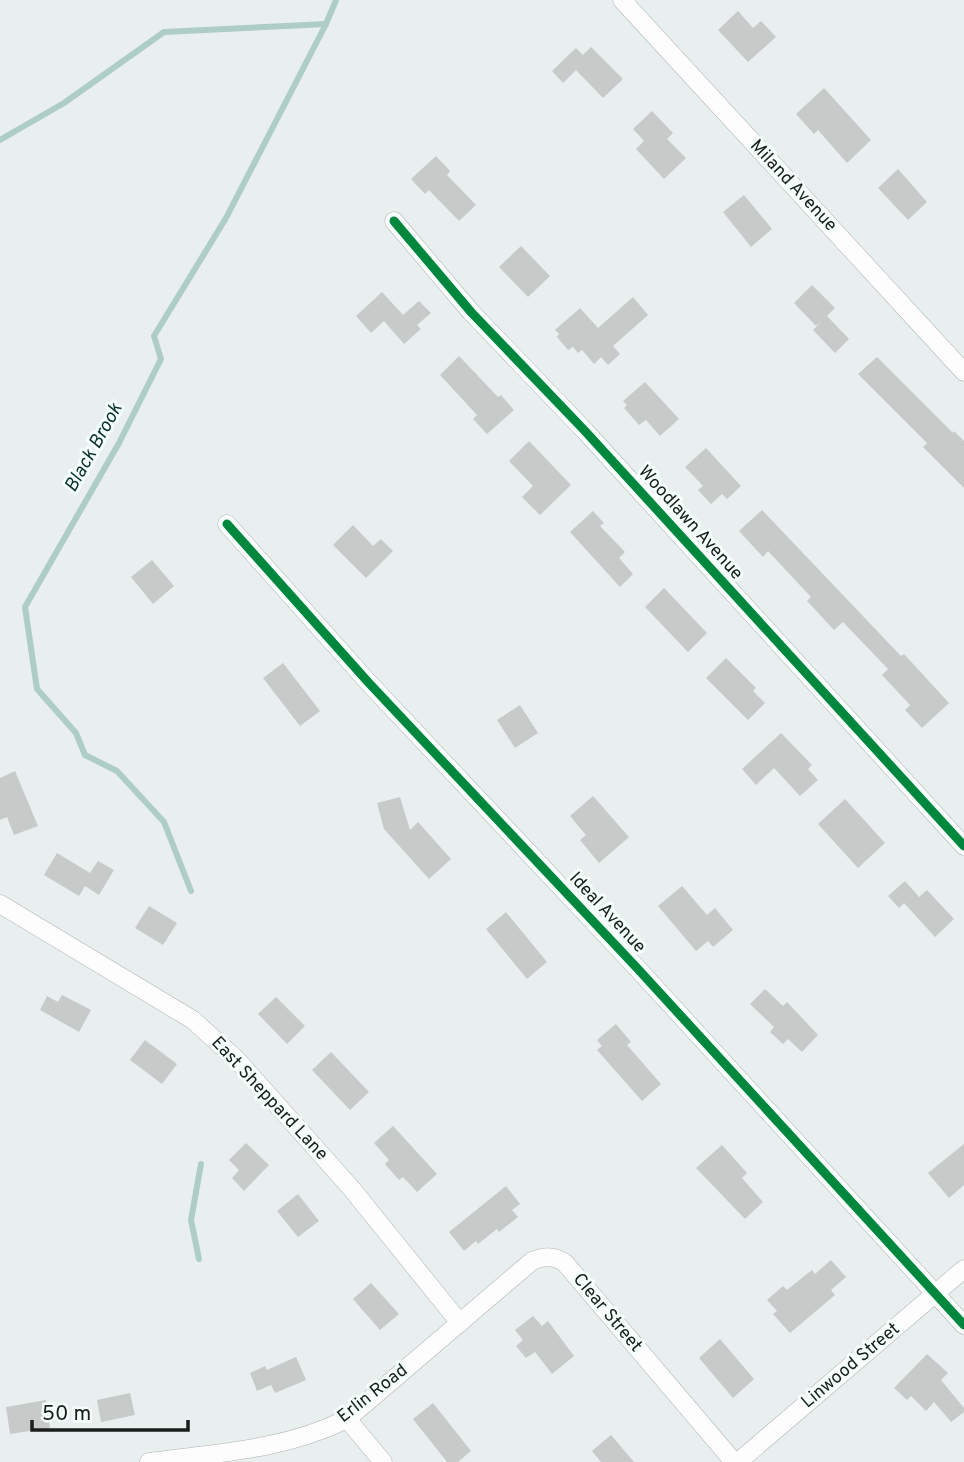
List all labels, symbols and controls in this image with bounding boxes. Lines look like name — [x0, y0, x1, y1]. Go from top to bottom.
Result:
street label: Miland Avenue — [744, 135, 842, 237]
water label: Black Brook — [60, 399, 128, 497]
street label: Woodlawn Avenue — [633, 461, 747, 585]
street label: Ideal Avenue — [564, 868, 650, 958]
street label: East Sheppard Lane — [206, 1032, 332, 1166]
street label: Clear Street — [567, 1269, 647, 1357]
street label: Linwood Street — [797, 1318, 905, 1414]
street label: Erlin Road — [333, 1359, 413, 1429]
scale bar — [32, 1388, 187, 1432]
text: 50 m — [42, 1401, 91, 1428]

